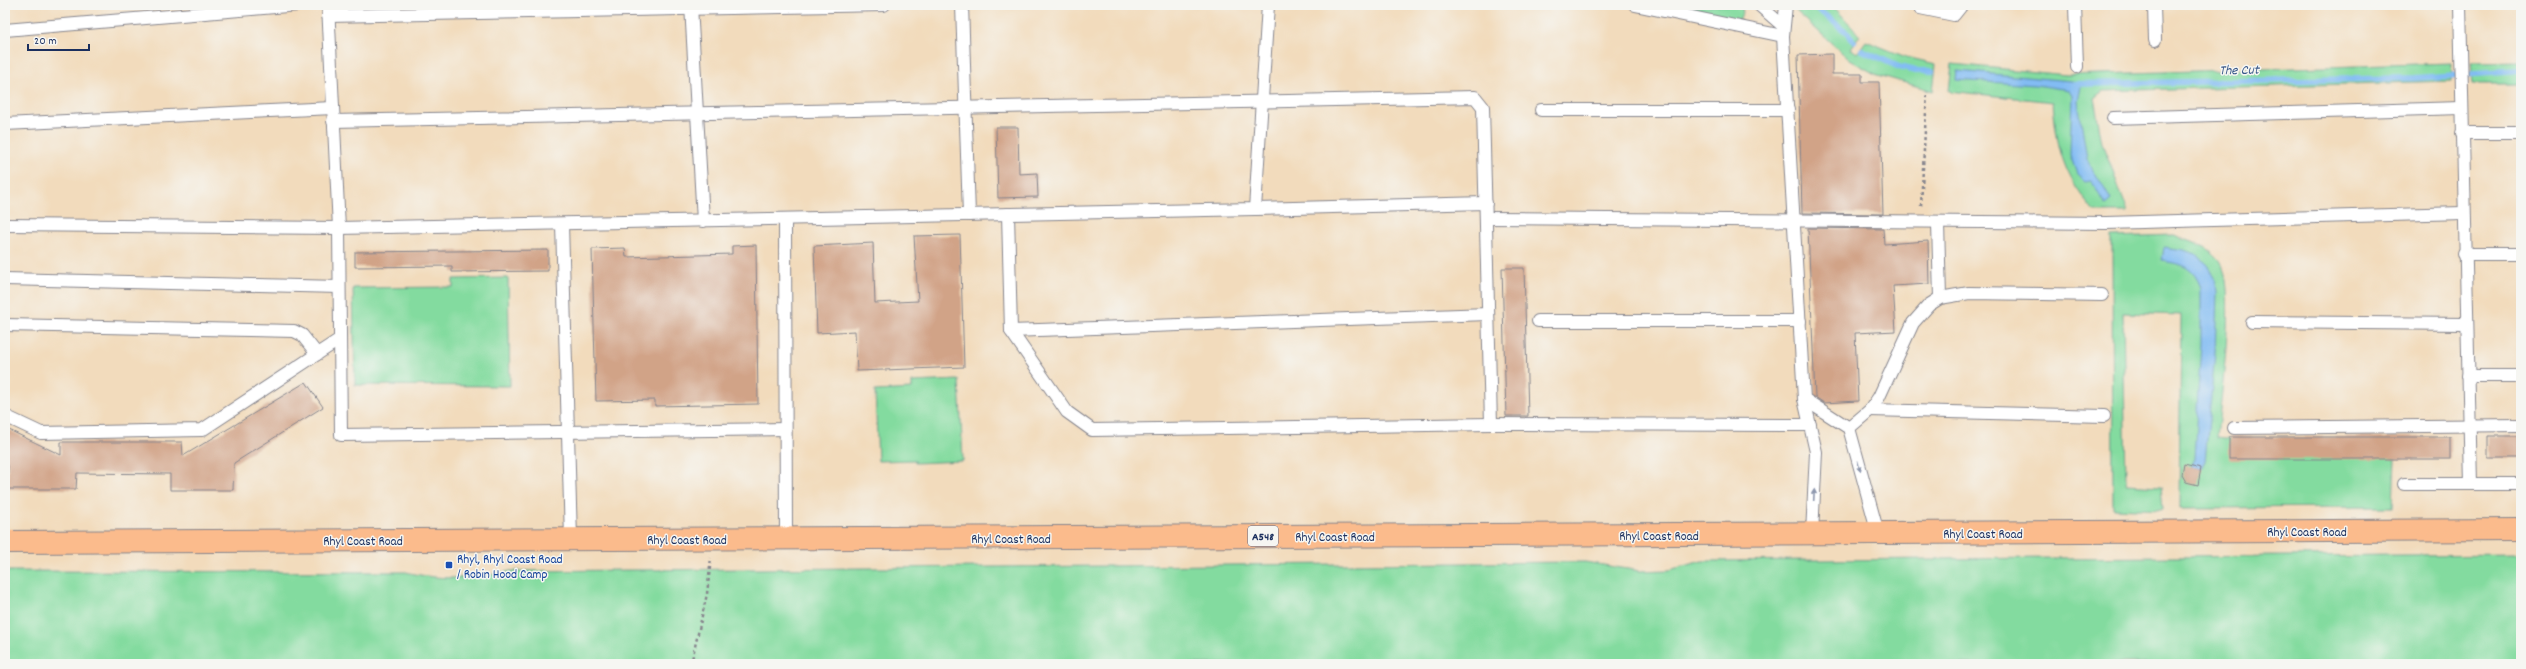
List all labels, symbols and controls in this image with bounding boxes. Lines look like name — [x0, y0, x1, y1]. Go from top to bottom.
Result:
scale bar — [28, 26, 89, 52]
text: 20 m — [34, 33, 57, 50]
water label: The Cut — [2219, 61, 2261, 81]
one-way arrow — [1856, 460, 1862, 472]
one-way arrow — [1811, 488, 1817, 501]
street label: Rhyl Coast Road — [2267, 524, 2347, 543]
road number: A548 — [1248, 526, 1278, 546]
street label: Rhyl Coast Road — [1943, 526, 2023, 545]
street label: Rhyl Coast Road — [1619, 528, 1699, 547]
street label: Rhyl Coast Road — [1295, 529, 1375, 548]
street label: Rhyl Coast Road — [971, 531, 1051, 550]
street label: Rhyl Coast Road — [647, 532, 727, 551]
street label: Rhyl Coast Road — [323, 533, 403, 552]
place label: Rhyl, Rhyl Coast Road / Robin Hood Camp — [457, 551, 563, 585]
marker: Rhyl, Rhyl Coast Road / Robin Hood Camp — [444, 560, 454, 570]

